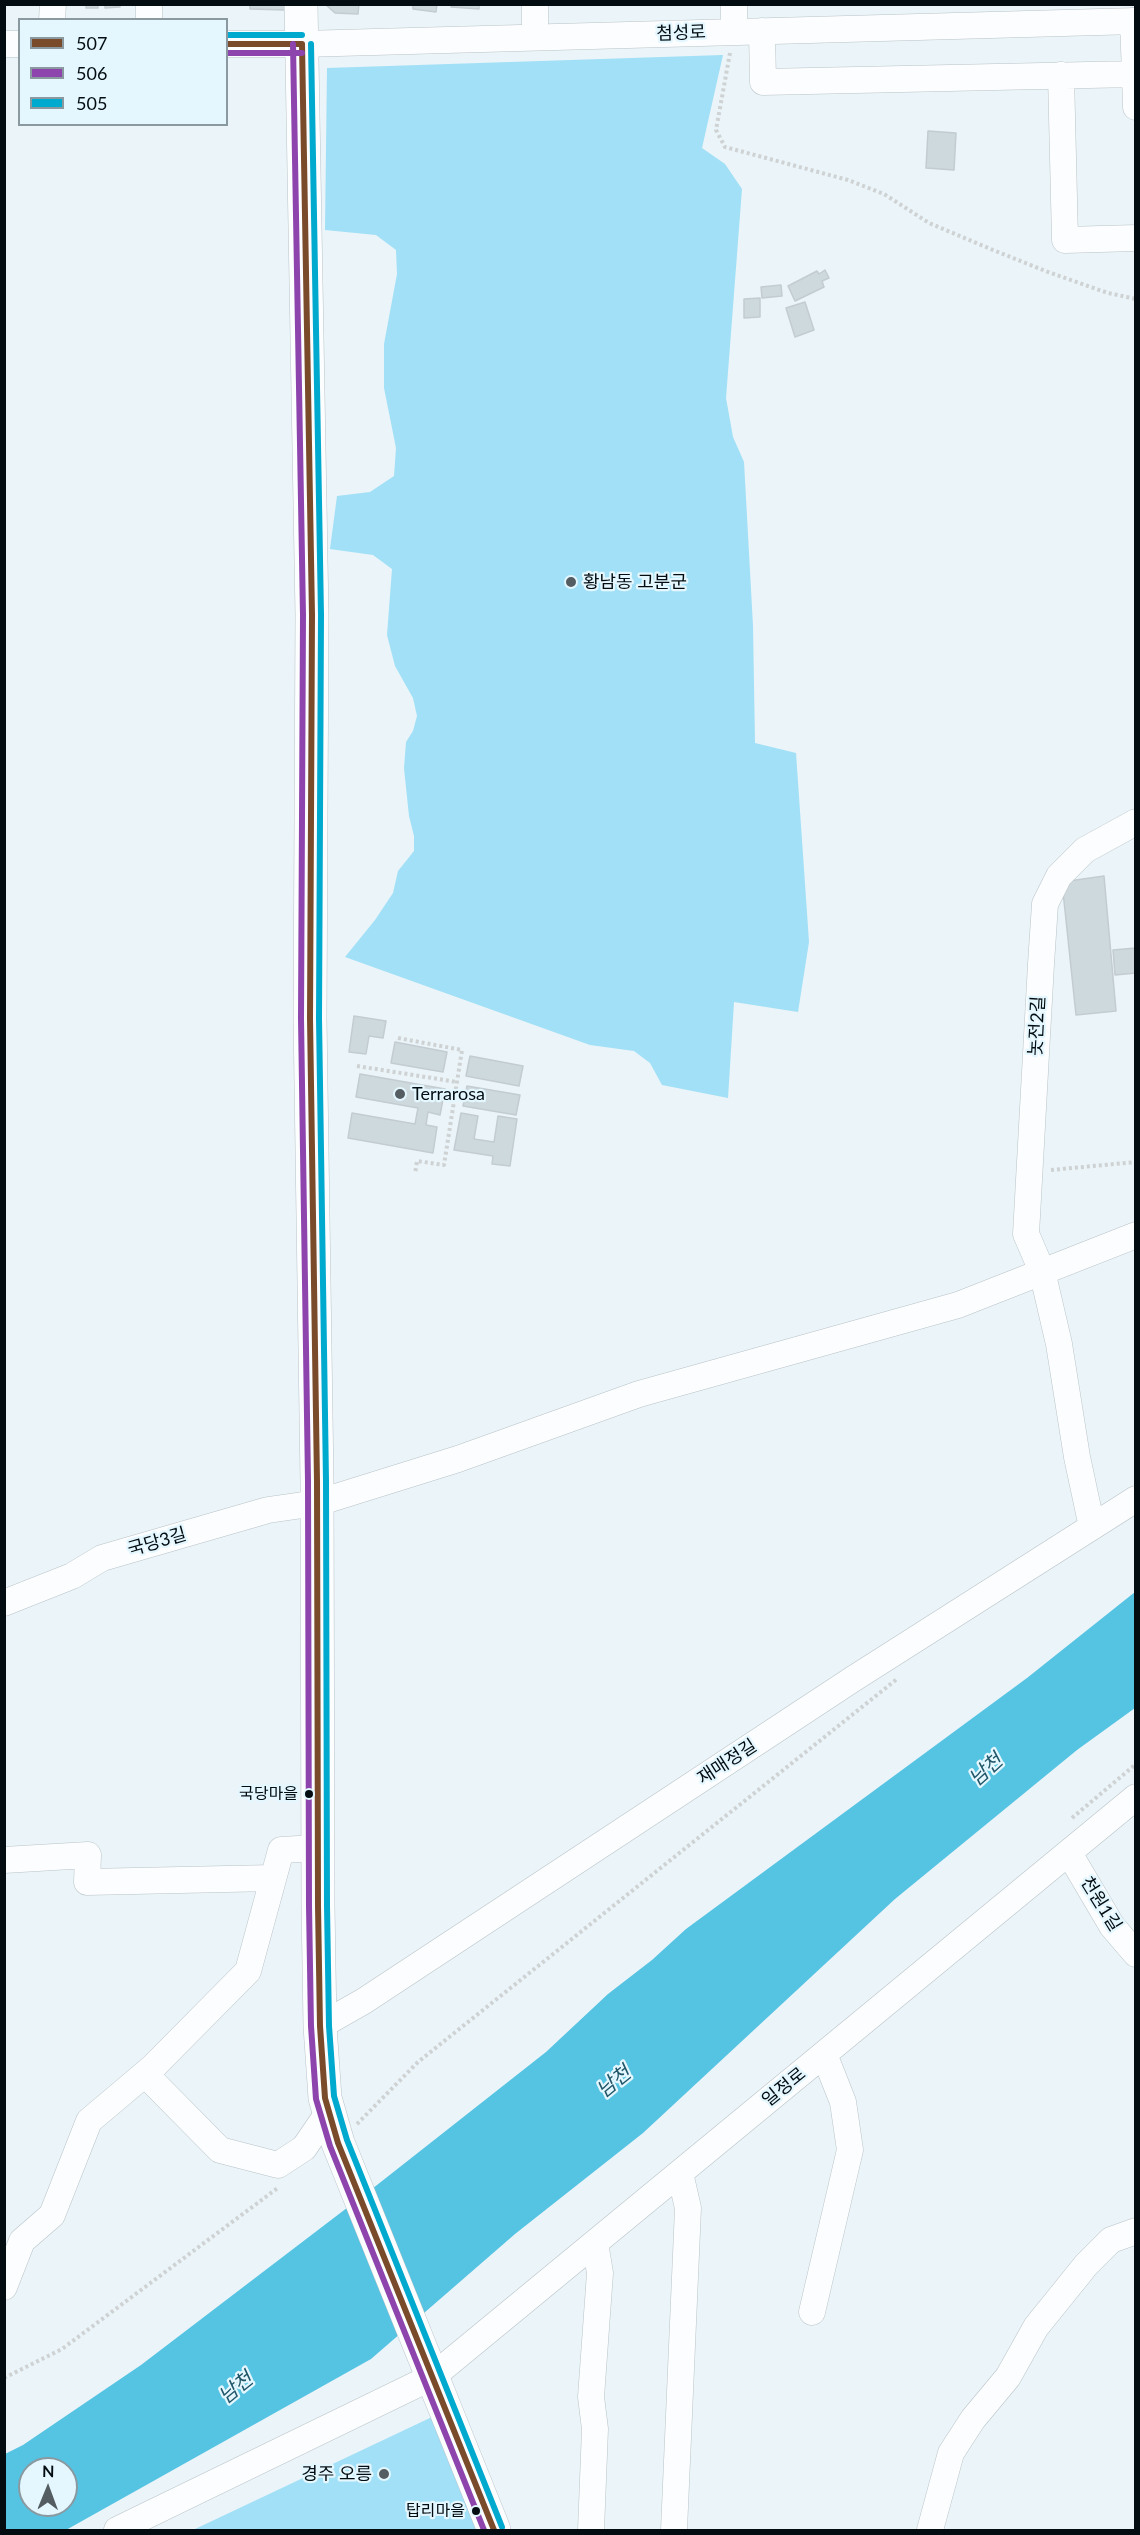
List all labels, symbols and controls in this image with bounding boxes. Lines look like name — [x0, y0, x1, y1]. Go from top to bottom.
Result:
legend — [18, 18, 228, 126]
street label: 첨성로 — [656, 21, 706, 45]
text: 507 — [76, 32, 107, 54]
text: 506 — [76, 62, 107, 84]
text: 505 — [76, 92, 107, 114]
place label: 황남동 고분군 — [583, 571, 687, 593]
marker: 황남동 고분군 — [564, 575, 578, 589]
street label: 놋전2길 — [1025, 995, 1049, 1057]
place label: Terrarosa — [412, 1083, 485, 1105]
marker: Terrarosa — [393, 1087, 407, 1101]
street label: 국당3길 — [125, 1523, 189, 1561]
street label: 재매정길 — [693, 1735, 761, 1789]
water label: 남천 — [964, 1749, 1008, 1791]
place label: 국당마을 — [239, 1784, 298, 1804]
marker: 국당마을 — [303, 1788, 315, 1800]
street label: 천원1길 — [1076, 1873, 1126, 1935]
water label: 남천 — [592, 2061, 636, 2103]
street label: 일정로 — [758, 2063, 810, 2111]
water label: 남천 — [214, 2367, 258, 2409]
north arrow — [18, 2457, 78, 2517]
text: N — [42, 2461, 55, 2480]
place label: 경주 오릉 — [301, 2463, 372, 2485]
marker: 경주 오릉 — [377, 2467, 391, 2481]
place label: 탑리마을 — [406, 2501, 465, 2521]
marker: 탑리마을 — [470, 2505, 482, 2517]

